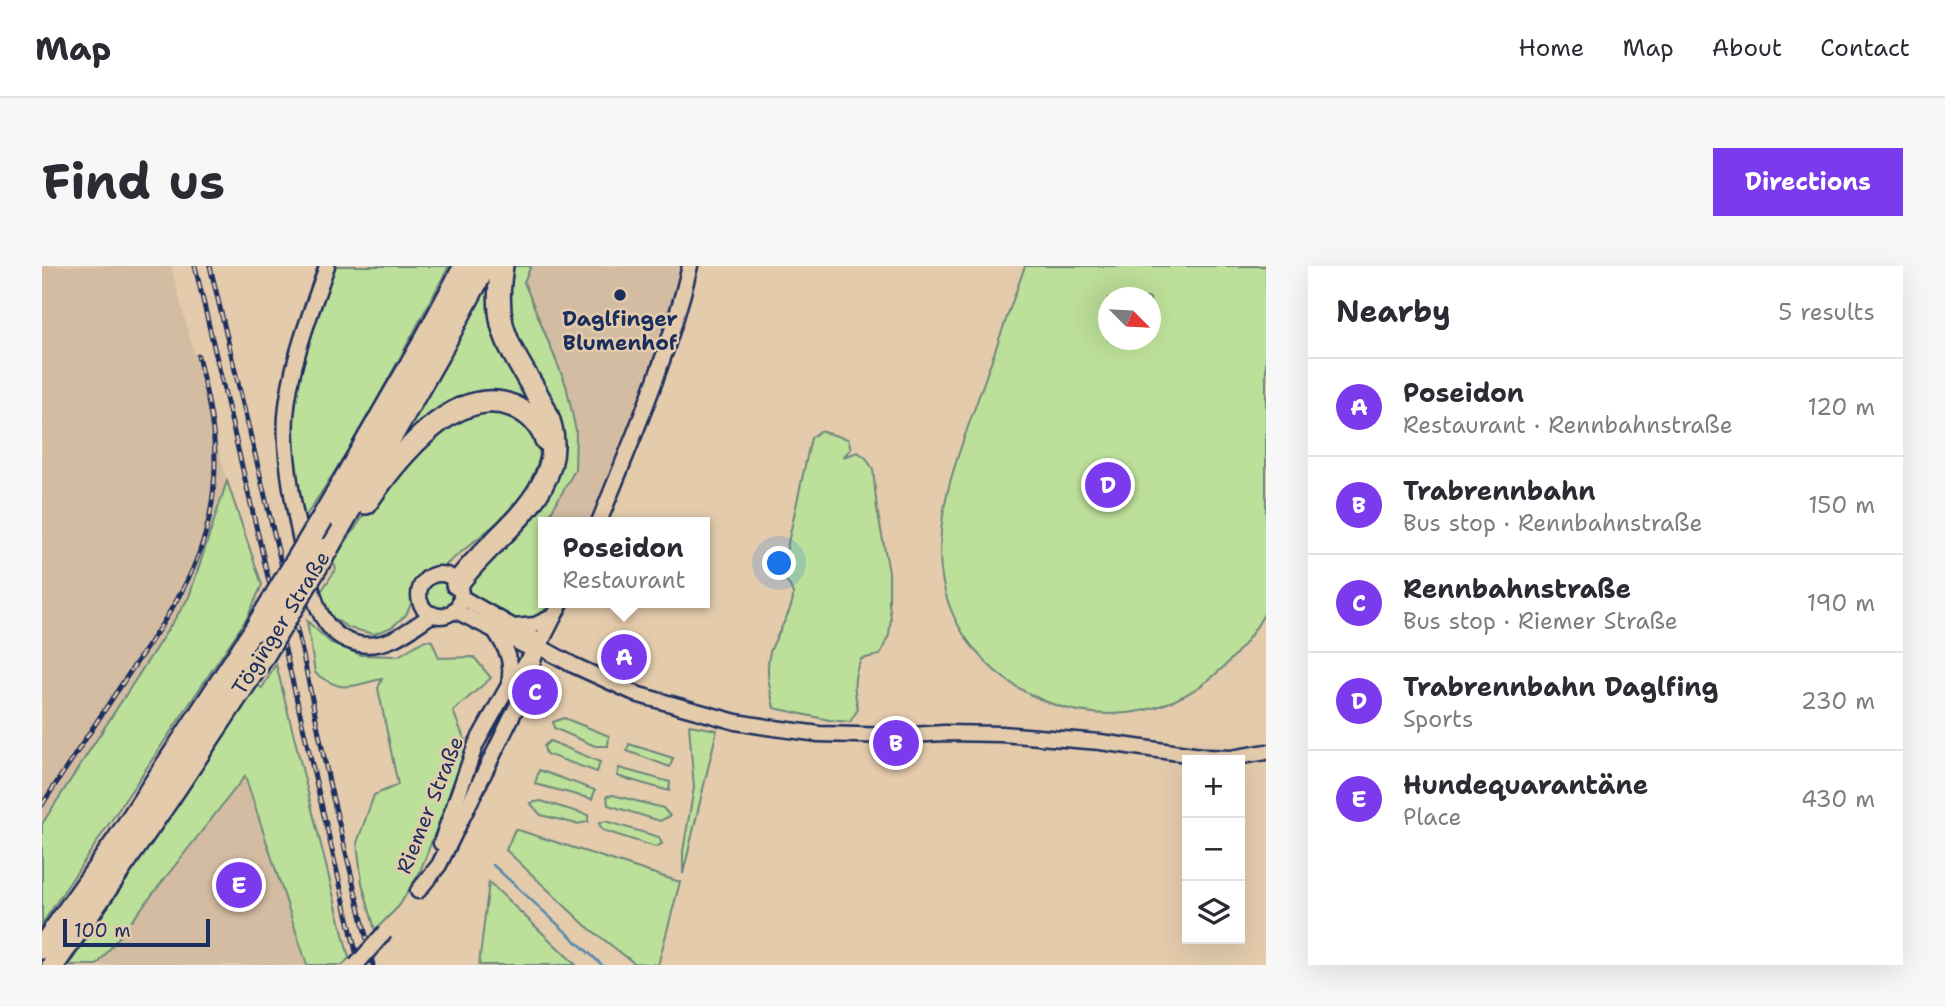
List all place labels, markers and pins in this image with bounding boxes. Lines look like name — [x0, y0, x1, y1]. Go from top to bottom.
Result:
marker: Daglfinger Blumenhof — [612, 287, 628, 303]
place label: Daglfinger Blumenhof — [562, 305, 678, 357]
pin: D — [1085, 459, 1131, 511]
pin: A — [601, 631, 647, 683]
pin: C — [512, 666, 558, 718]
pin: B — [873, 717, 919, 769]
pin: E — [216, 859, 262, 911]

